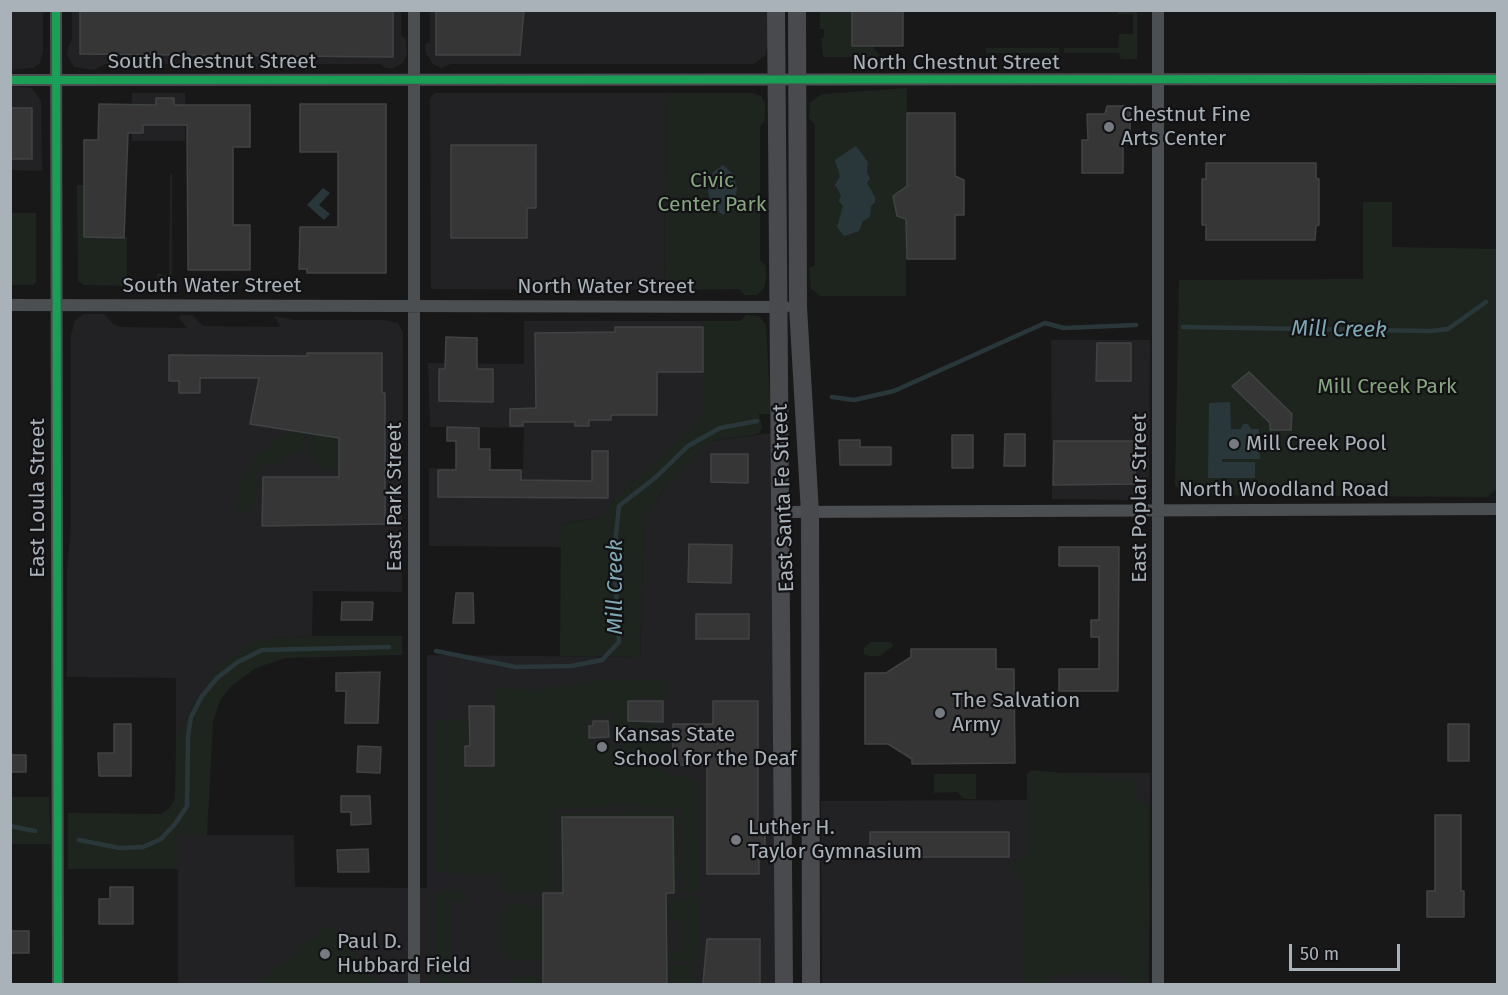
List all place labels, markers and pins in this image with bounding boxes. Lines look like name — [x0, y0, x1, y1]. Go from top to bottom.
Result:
place label: Chestnut Fine Arts Center — [1121, 102, 1251, 152]
marker: Chestnut Fine Arts Center — [1102, 120, 1116, 134]
place label: Mill Creek Pool — [1246, 431, 1387, 457]
marker: Mill Creek Pool — [1227, 437, 1241, 451]
place label: The Salvation Army — [952, 688, 1080, 738]
marker: The Salvation Army — [933, 706, 947, 720]
place label: Kansas State School for the Deaf — [614, 722, 797, 772]
marker: Kansas State School for the Deaf — [595, 740, 609, 754]
place label: Luther H. Taylor Gymnasium — [748, 815, 922, 865]
marker: Luther H. Taylor Gymnasium — [729, 833, 743, 847]
place label: Paul D. Hubbard Field — [337, 929, 471, 979]
marker: Paul D. Hubbard Field — [318, 947, 332, 961]

